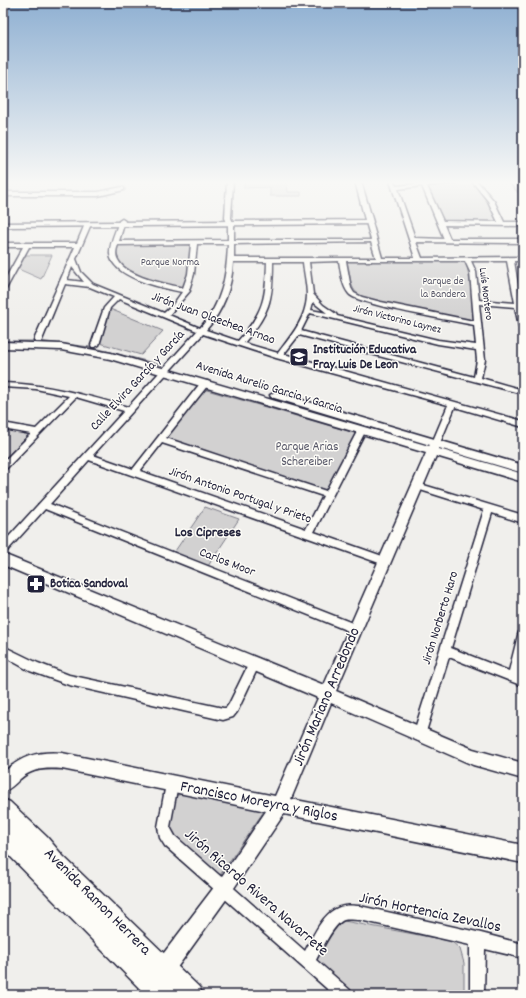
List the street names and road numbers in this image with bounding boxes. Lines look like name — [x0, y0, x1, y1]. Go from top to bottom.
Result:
street label: Luís Montero — [474, 267, 496, 321]
street label: Jirón Juan Olaechea Arnao — [149, 288, 278, 350]
street label: Jirón Victorino Laynez — [351, 301, 443, 339]
street label: Calle Elvira García y García — [86, 326, 190, 436]
street label: Avenida Aurelio Garcia y Garcia — [193, 357, 346, 420]
street label: Jirón Antonio Portugal y Prieto — [166, 463, 314, 529]
street label: Carlos Moor — [196, 544, 258, 582]
street label: Jirón Norberto Haro — [418, 569, 464, 667]
street label: Jirón Mariano Arredondo — [287, 624, 367, 770]
street label: Francisco Moreyra y Riglos — [178, 775, 340, 829]
street label: Jirón Ricardo Rivera Navarrete — [179, 824, 333, 962]
street label: Avenida Ramon Herrera — [38, 843, 156, 961]
street label: Jirón Hortencia Zevallos — [357, 887, 503, 939]

